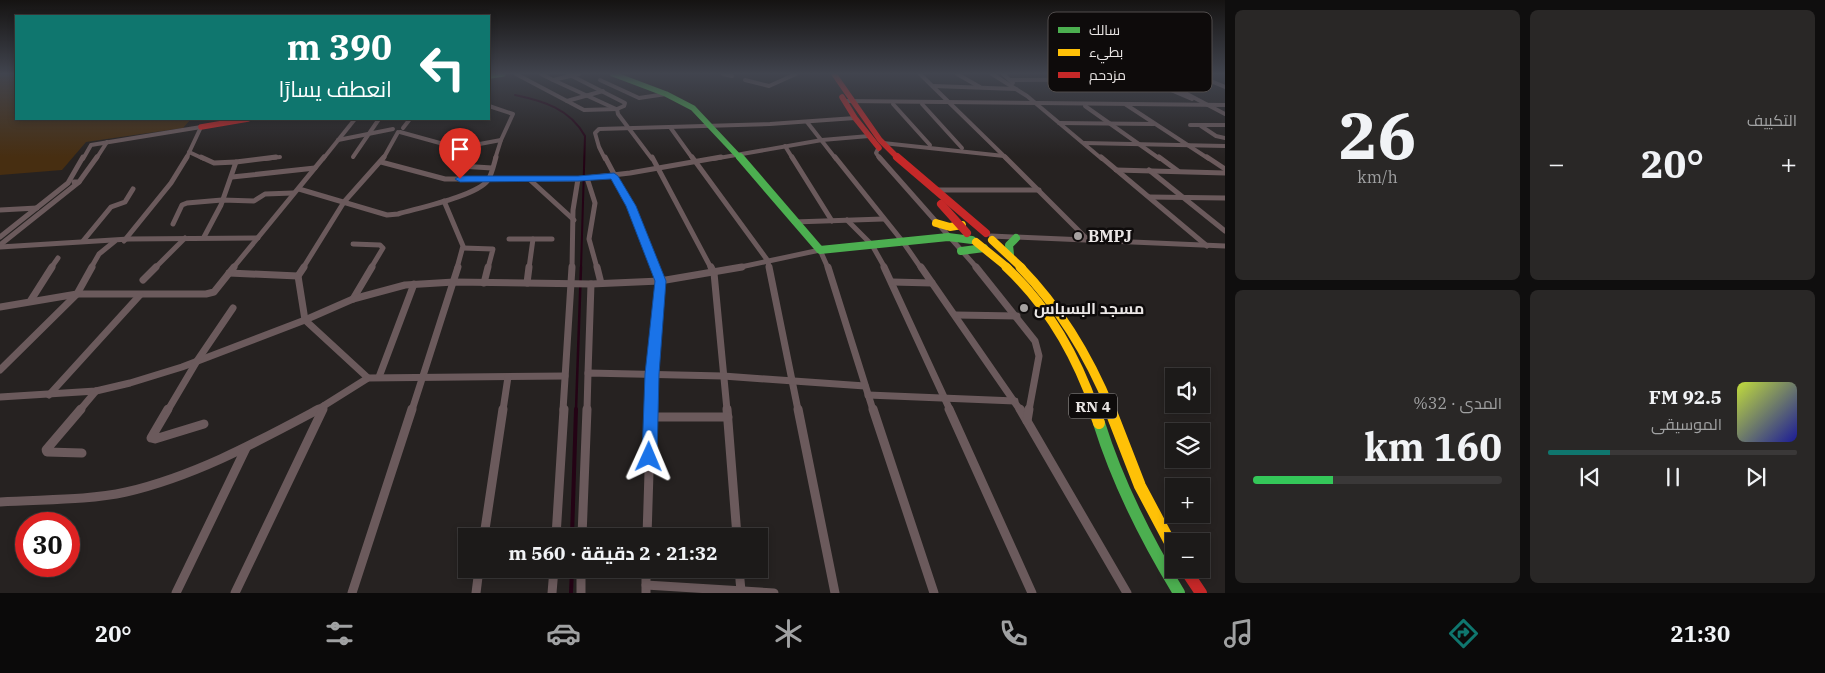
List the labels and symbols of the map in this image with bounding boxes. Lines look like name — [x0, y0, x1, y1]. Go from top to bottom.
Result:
legend — [1048, 12, 1212, 92]
text: سالك — [1089, 21, 1120, 39]
text: بطيء — [1089, 43, 1123, 64]
text: مزدحم — [1089, 66, 1126, 85]
pin — [439, 128, 481, 179]
place label: BMPJ — [1088, 226, 1132, 246]
marker: BMPJ — [1072, 230, 1084, 242]
place label: مسجد البسباس — [1034, 298, 1144, 318]
marker: مسجد البسباس — [1018, 302, 1030, 314]
road number: RN 4 — [1069, 394, 1117, 418]
position arrow — [622, 430, 674, 482]
speed limit sign: 30 — [15, 512, 80, 577]

